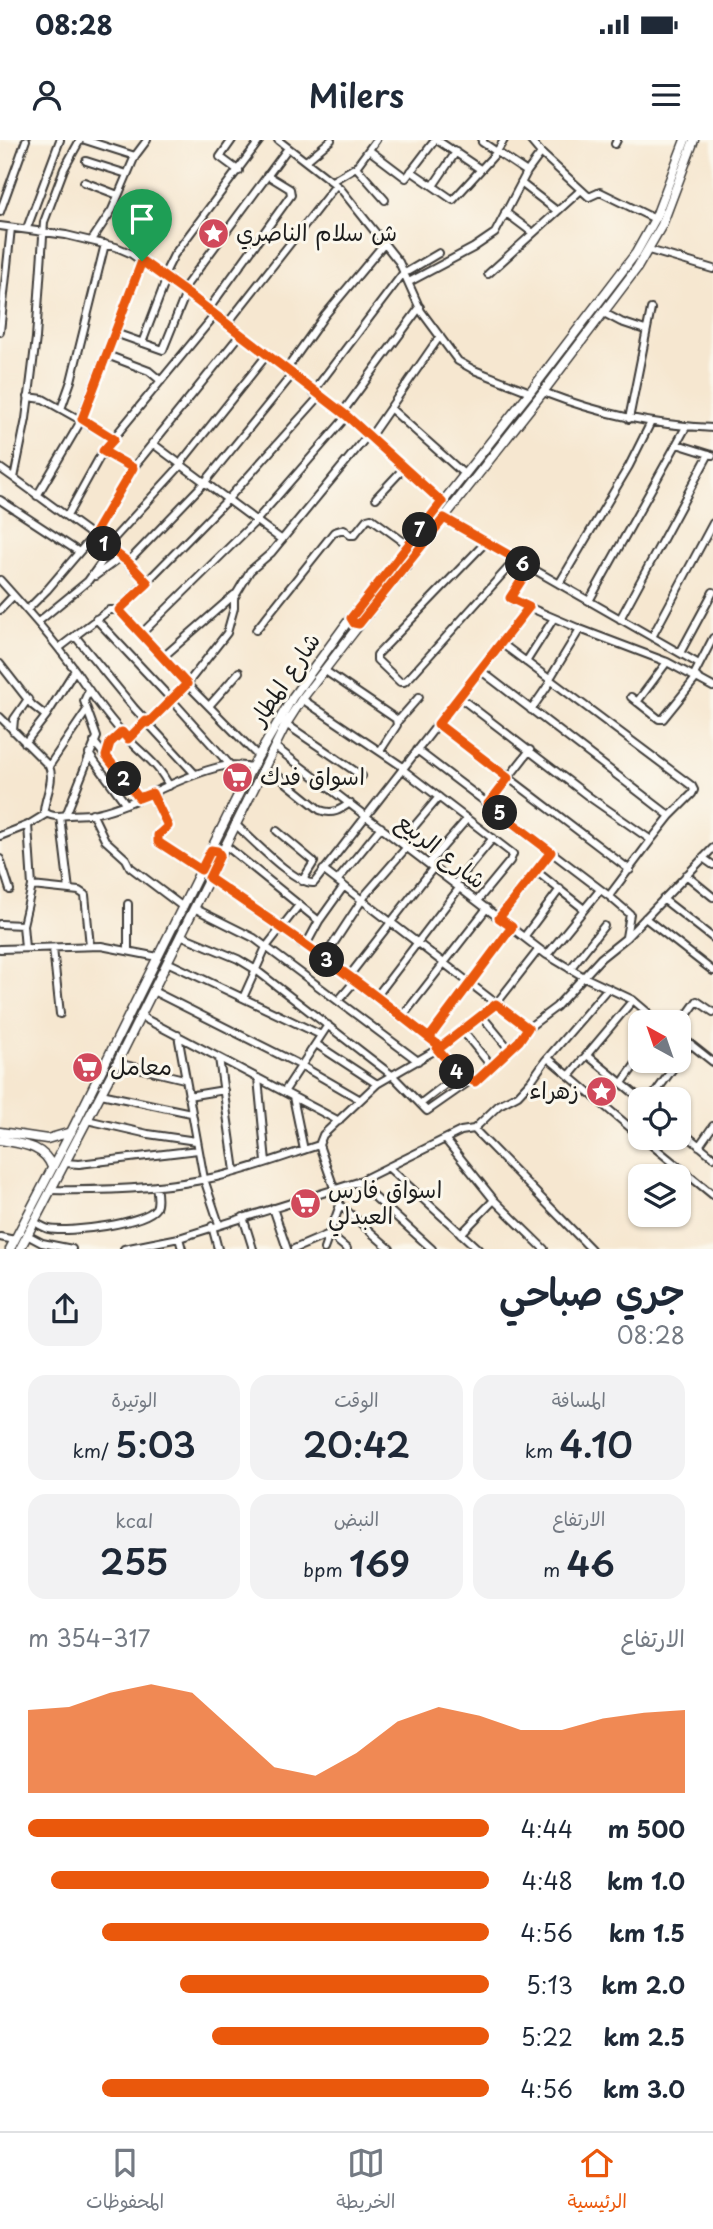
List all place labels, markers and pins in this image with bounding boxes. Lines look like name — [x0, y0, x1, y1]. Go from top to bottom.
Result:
pin — [112, 189, 172, 261]
place label: ش سلام الناصري — [236, 214, 397, 251]
place icon: ش سلام الناصري — [196, 216, 230, 250]
pin: 7 — [402, 512, 438, 548]
pin: 1 — [86, 526, 122, 562]
pin: 6 — [505, 546, 540, 582]
place label: اسواق فدك — [260, 758, 365, 793]
supermarket icon: اسواق فدك — [220, 760, 254, 794]
pin: 2 — [106, 762, 142, 796]
pin: 5 — [482, 796, 518, 830]
pin: 3 — [310, 942, 344, 978]
place label: معامل — [110, 1048, 172, 1083]
supermarket icon: معامل — [70, 1050, 104, 1084]
pin: 4 — [440, 1054, 475, 1090]
place label: زهراء — [529, 1072, 579, 1107]
place icon: زهراء — [585, 1074, 619, 1108]
place label: اسواق فارس العبدلي — [328, 1171, 442, 1237]
supermarket icon: اسواق فارس العبدلي — [288, 1186, 322, 1220]

